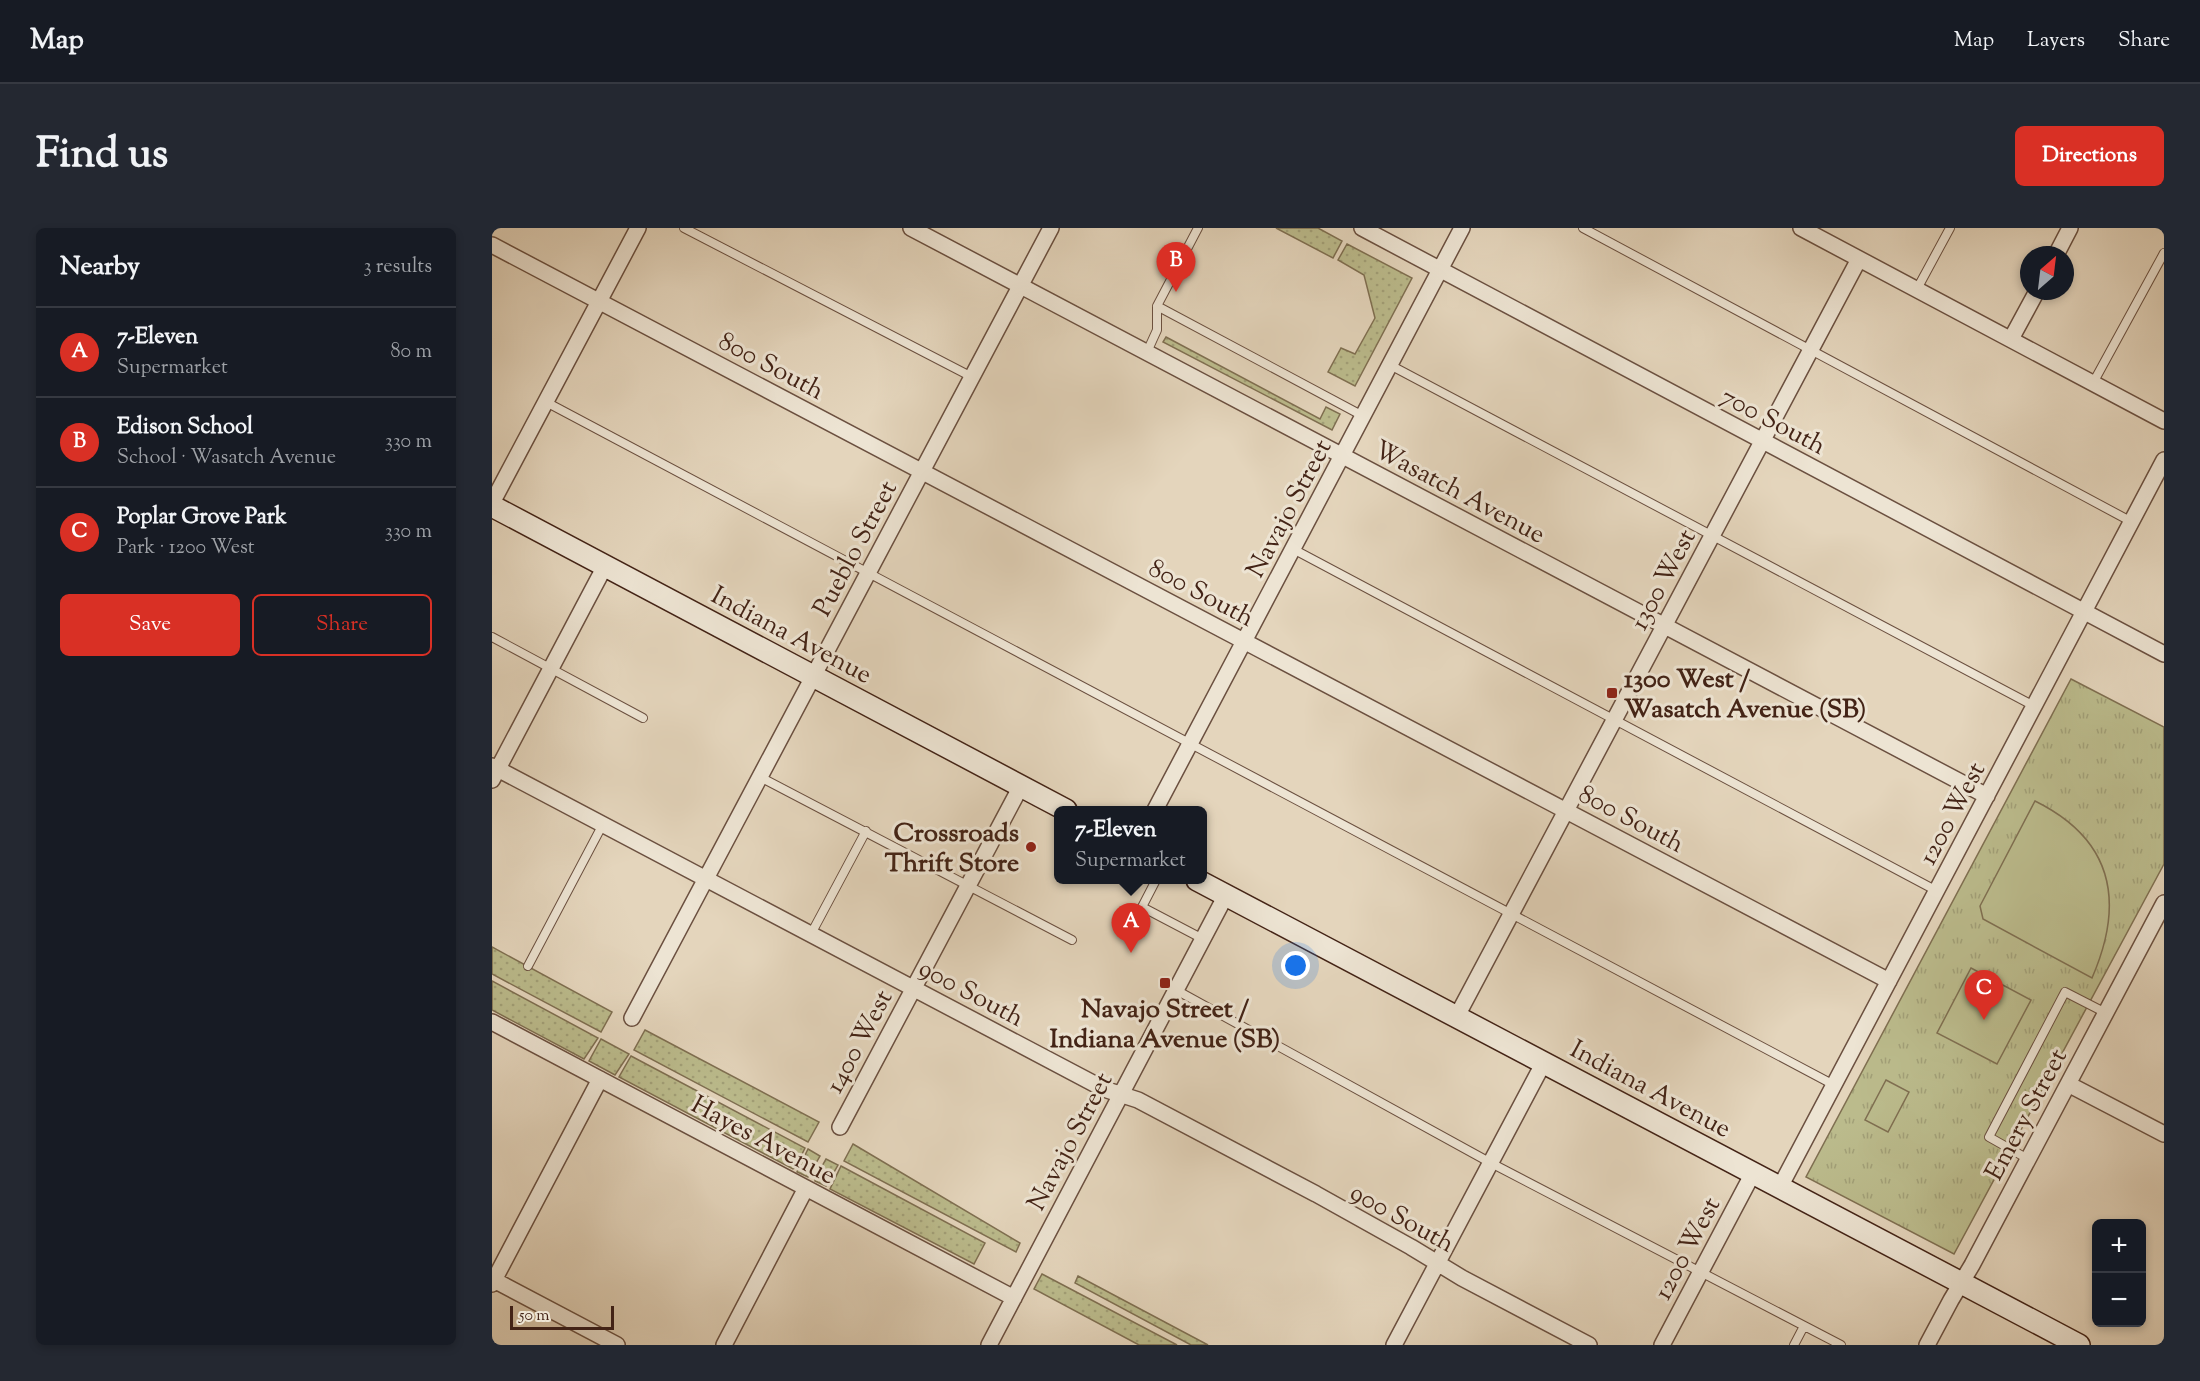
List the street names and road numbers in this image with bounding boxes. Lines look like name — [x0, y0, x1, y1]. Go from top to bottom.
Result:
street label: 800 South — [711, 324, 830, 411]
street label: 700 South — [1714, 379, 1832, 465]
street label: Wasatch Avenue — [1366, 432, 1551, 554]
street label: Navajo Street — [1238, 433, 1342, 585]
street label: Pueblo Street — [805, 475, 908, 624]
street label: 1300 West — [1622, 523, 1706, 637]
street label: 800 South — [1141, 551, 1260, 638]
street label: Indiana Avenue — [704, 578, 878, 694]
street label: 1200 West — [1911, 756, 1996, 872]
street label: 800 South — [1571, 777, 1690, 864]
street label: 900 South — [912, 951, 1030, 1037]
street label: 1400 West — [818, 984, 903, 1100]
street label: Indiana Avenue — [1563, 1032, 1737, 1148]
street label: Emery Street — [1977, 1043, 2077, 1188]
street label: Navajo Street — [1019, 1066, 1123, 1218]
street label: Hayes Avenue — [684, 1087, 842, 1195]
street label: 900 South — [1343, 1175, 1461, 1263]
street label: 1200 West — [1646, 1191, 1731, 1307]

